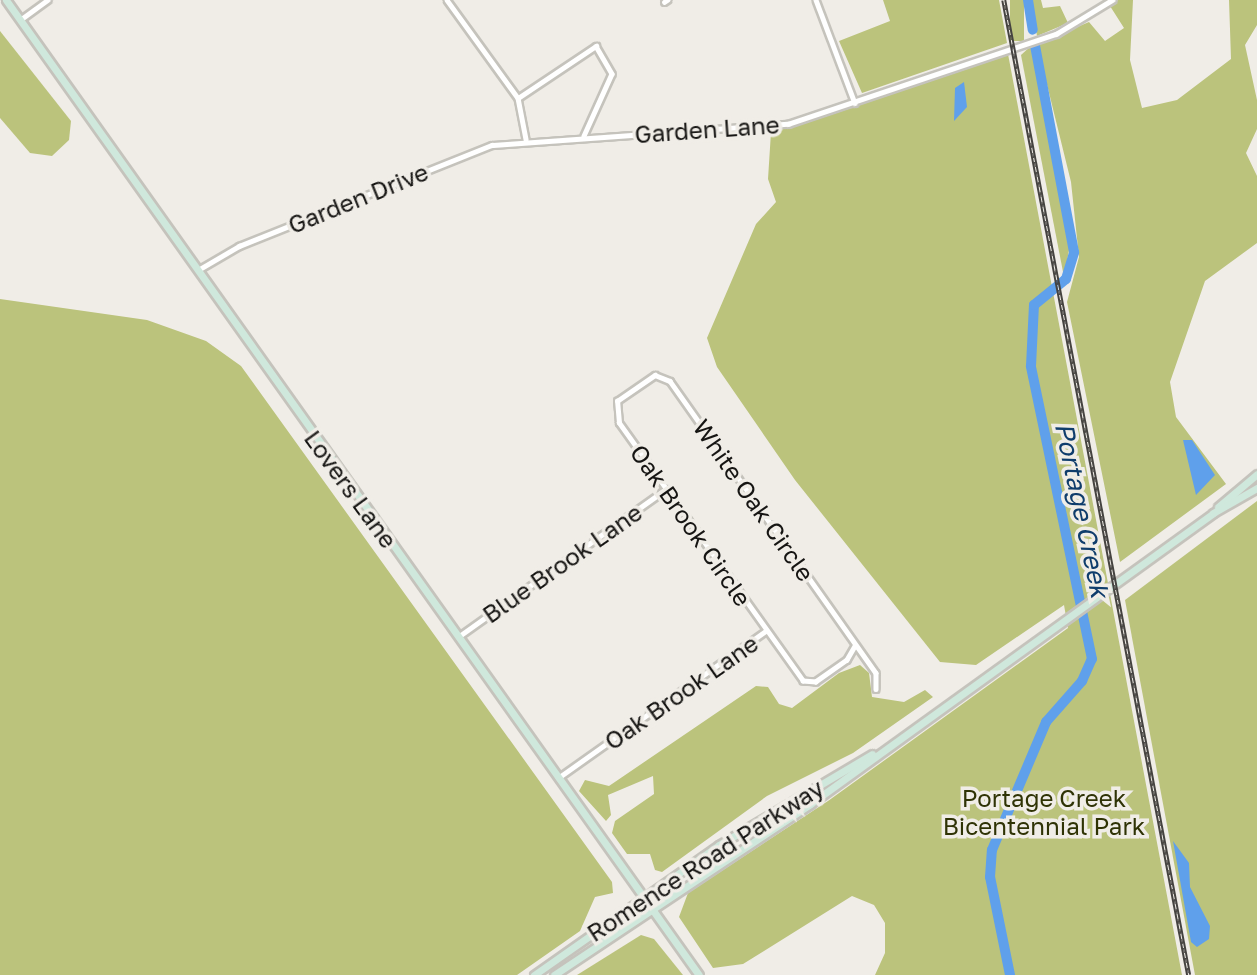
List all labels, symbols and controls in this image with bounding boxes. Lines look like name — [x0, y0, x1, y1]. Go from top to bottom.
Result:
street label: Garden Lane — [634, 110, 780, 148]
street label: Garden Drive — [284, 157, 432, 239]
street label: White Oak Circle — [687, 414, 821, 586]
water label: Portage Creek — [1048, 420, 1116, 600]
street label: Lovers Lane — [299, 425, 403, 553]
street label: Oak Brook Circle — [624, 439, 758, 611]
street label: Blue Brook Lane — [477, 497, 647, 629]
street label: Oak Brook Lane — [599, 628, 763, 756]
street label: Romence Road Parkway — [581, 773, 829, 947]
park label: Portage Creek Bicentennial Park — [943, 784, 1145, 840]

